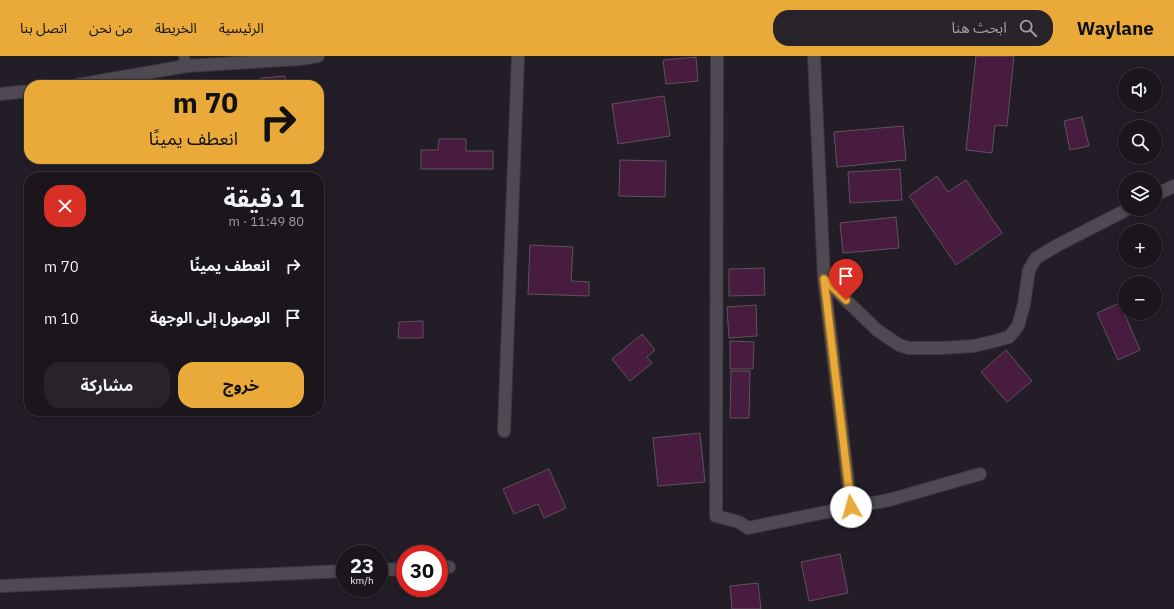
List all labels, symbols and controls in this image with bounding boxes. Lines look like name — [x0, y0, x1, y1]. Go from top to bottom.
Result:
search box — [773, 10, 1053, 46]
text: Waylane — [1077, 16, 1154, 40]
icon: search — [1017, 17, 1039, 39]
text: ابحث هنا — [952, 18, 1007, 37]
text: اتصل بنا — [20, 19, 67, 37]
text: من نحن — [89, 19, 133, 37]
text: الخريطة — [155, 19, 197, 37]
text: الرئيسية — [219, 19, 264, 37]
map controls — [1118, 68, 1162, 320]
button: sound — [1118, 68, 1162, 112]
text: 70 m — [173, 84, 238, 121]
icon: right — [252, 96, 304, 148]
button: search — [1118, 120, 1162, 164]
text: انعطف يمينًا — [149, 127, 238, 150]
button: layers — [1118, 172, 1162, 216]
text: 1 دقيقة — [224, 182, 304, 214]
button: close — [44, 185, 86, 227]
text: 80 m · 11:49 — [229, 213, 304, 230]
button: + — [1118, 224, 1162, 268]
icon: right — [282, 255, 304, 277]
text: انعطف يمينًا — [190, 256, 270, 275]
text: 70 m — [44, 257, 79, 276]
pin — [829, 259, 863, 300]
icon: arrive — [835, 265, 857, 287]
button: − — [1118, 276, 1162, 320]
icon: arrive — [282, 307, 304, 329]
text: الوصول إلى الوجهة — [150, 308, 270, 327]
text: 10 m — [44, 309, 79, 328]
button: مشاركة — [44, 362, 170, 408]
button: خروج — [178, 362, 304, 408]
position arrow — [830, 486, 872, 528]
speed limit sign: 30 — [396, 545, 448, 597]
text: 23 — [350, 552, 374, 579]
text: km/h — [350, 574, 374, 587]

